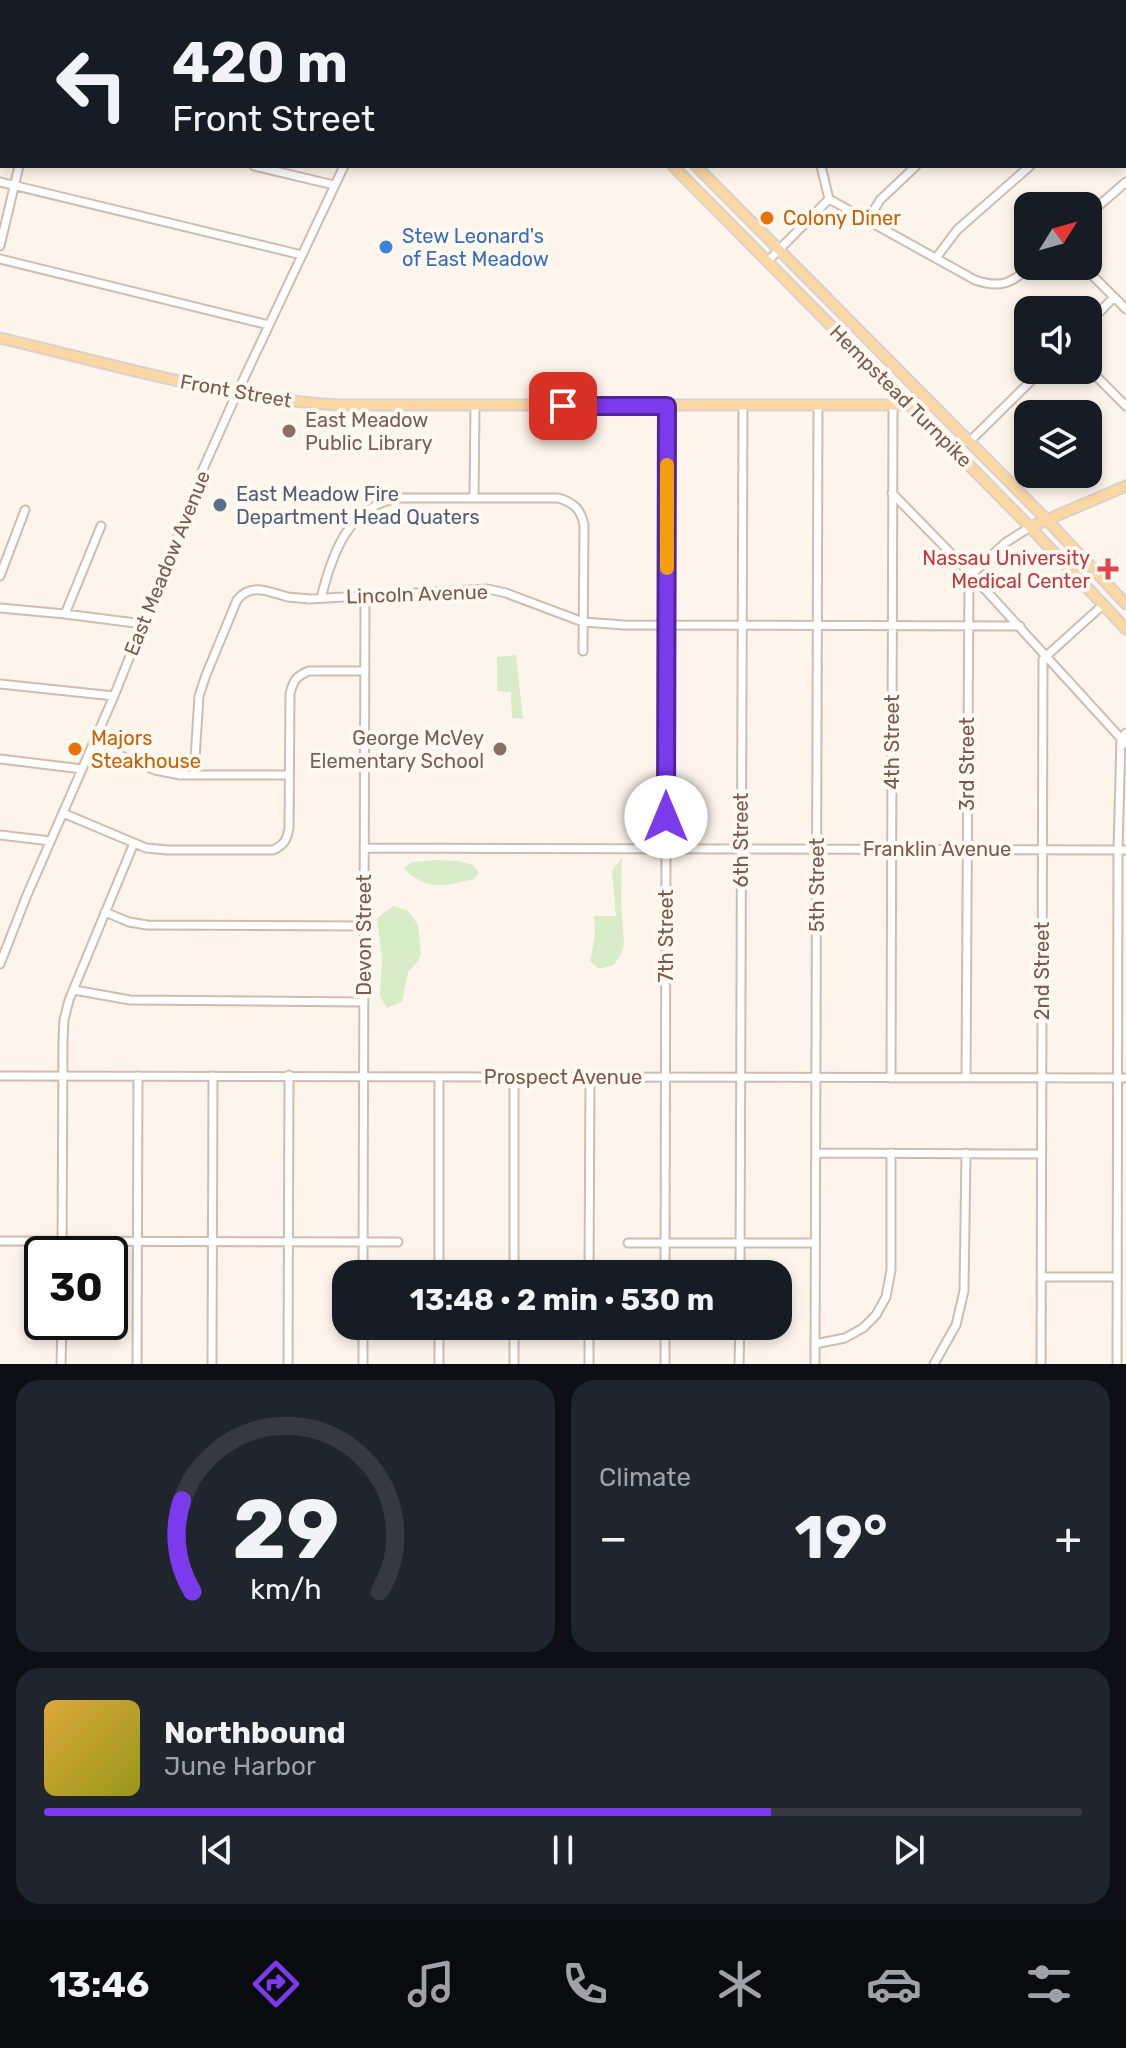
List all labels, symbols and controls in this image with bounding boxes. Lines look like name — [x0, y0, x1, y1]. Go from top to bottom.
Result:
text: 420 m — [172, 30, 348, 96]
icon: left — [40, 32, 144, 136]
text: Front Street — [172, 97, 375, 140]
north arrow — [1014, 192, 1102, 280]
map controls — [1014, 192, 1102, 488]
place label: Colony Diner — [783, 206, 901, 230]
marker: Colony Diner — [758, 209, 776, 227]
place label: Stew Leonard's of East Meadow — [402, 224, 549, 271]
marker: Stew Leonard's of East Meadow — [377, 238, 395, 256]
button: sound — [1014, 296, 1102, 384]
street label: Hempstead Turnpike — [825, 320, 977, 472]
street label: Front Street — [178, 369, 294, 413]
pin — [529, 372, 597, 440]
icon: arrive — [541, 384, 585, 428]
button: layers — [1014, 400, 1102, 488]
place label: East Meadow Public Library — [305, 408, 433, 455]
marker: East Meadow Public Library — [280, 422, 298, 440]
street label: East Meadow Avenue — [119, 467, 215, 659]
place label: East Meadow Fire Department Head Quaters — [236, 482, 480, 529]
marker: East Meadow Fire Department Head Quaters — [211, 496, 229, 514]
place label: Nassau University Medical Center — [922, 546, 1090, 593]
marker: Nassau University Medical Center — [1097, 558, 1119, 580]
street label: Lincoln Avenue — [346, 580, 488, 608]
street label: 4th Street — [880, 694, 904, 790]
street label: 3rd Street — [955, 717, 979, 811]
place label: Majors Steakhouse — [91, 726, 201, 773]
place label: George McVey Elementary School — [310, 726, 484, 773]
marker: Majors Steakhouse — [66, 740, 84, 758]
marker: George McVey Elementary School — [491, 740, 509, 758]
position arrow — [624, 775, 708, 859]
street label: 6th Street — [729, 792, 753, 887]
street label: Franklin Avenue — [863, 837, 1011, 861]
street label: 5th Street — [805, 838, 829, 932]
street label: Devon Street — [352, 874, 376, 996]
street label: 7th Street — [654, 889, 678, 982]
street label: 2nd Street — [1030, 922, 1054, 1020]
street label: Prospect Avenue — [484, 1065, 642, 1089]
speed limit sign: 30 — [24, 1236, 128, 1340]
text: 13:48 · 2 min · 530 m — [410, 1282, 714, 1318]
text: Climate — [599, 1462, 691, 1493]
text: 29 — [232, 1480, 339, 1579]
text: 19° — [795, 1502, 888, 1573]
text: − — [599, 1512, 628, 1564]
text: + — [1055, 1512, 1082, 1564]
text: km/h — [250, 1572, 321, 1606]
text: Northbound — [164, 1715, 346, 1751]
text: June Harbor — [164, 1751, 316, 1782]
icon: previous — [195, 1828, 239, 1872]
icon: pause — [541, 1828, 585, 1872]
icon: next — [887, 1828, 931, 1872]
icon: directions — [248, 1956, 304, 2012]
icon: music — [403, 1956, 459, 2012]
icon: phone — [557, 1956, 613, 2012]
icon: climate — [712, 1956, 768, 2012]
icon: car — [866, 1956, 922, 2012]
icon: filters — [1021, 1956, 1077, 2012]
text: 13:46 — [49, 1963, 149, 2006]

